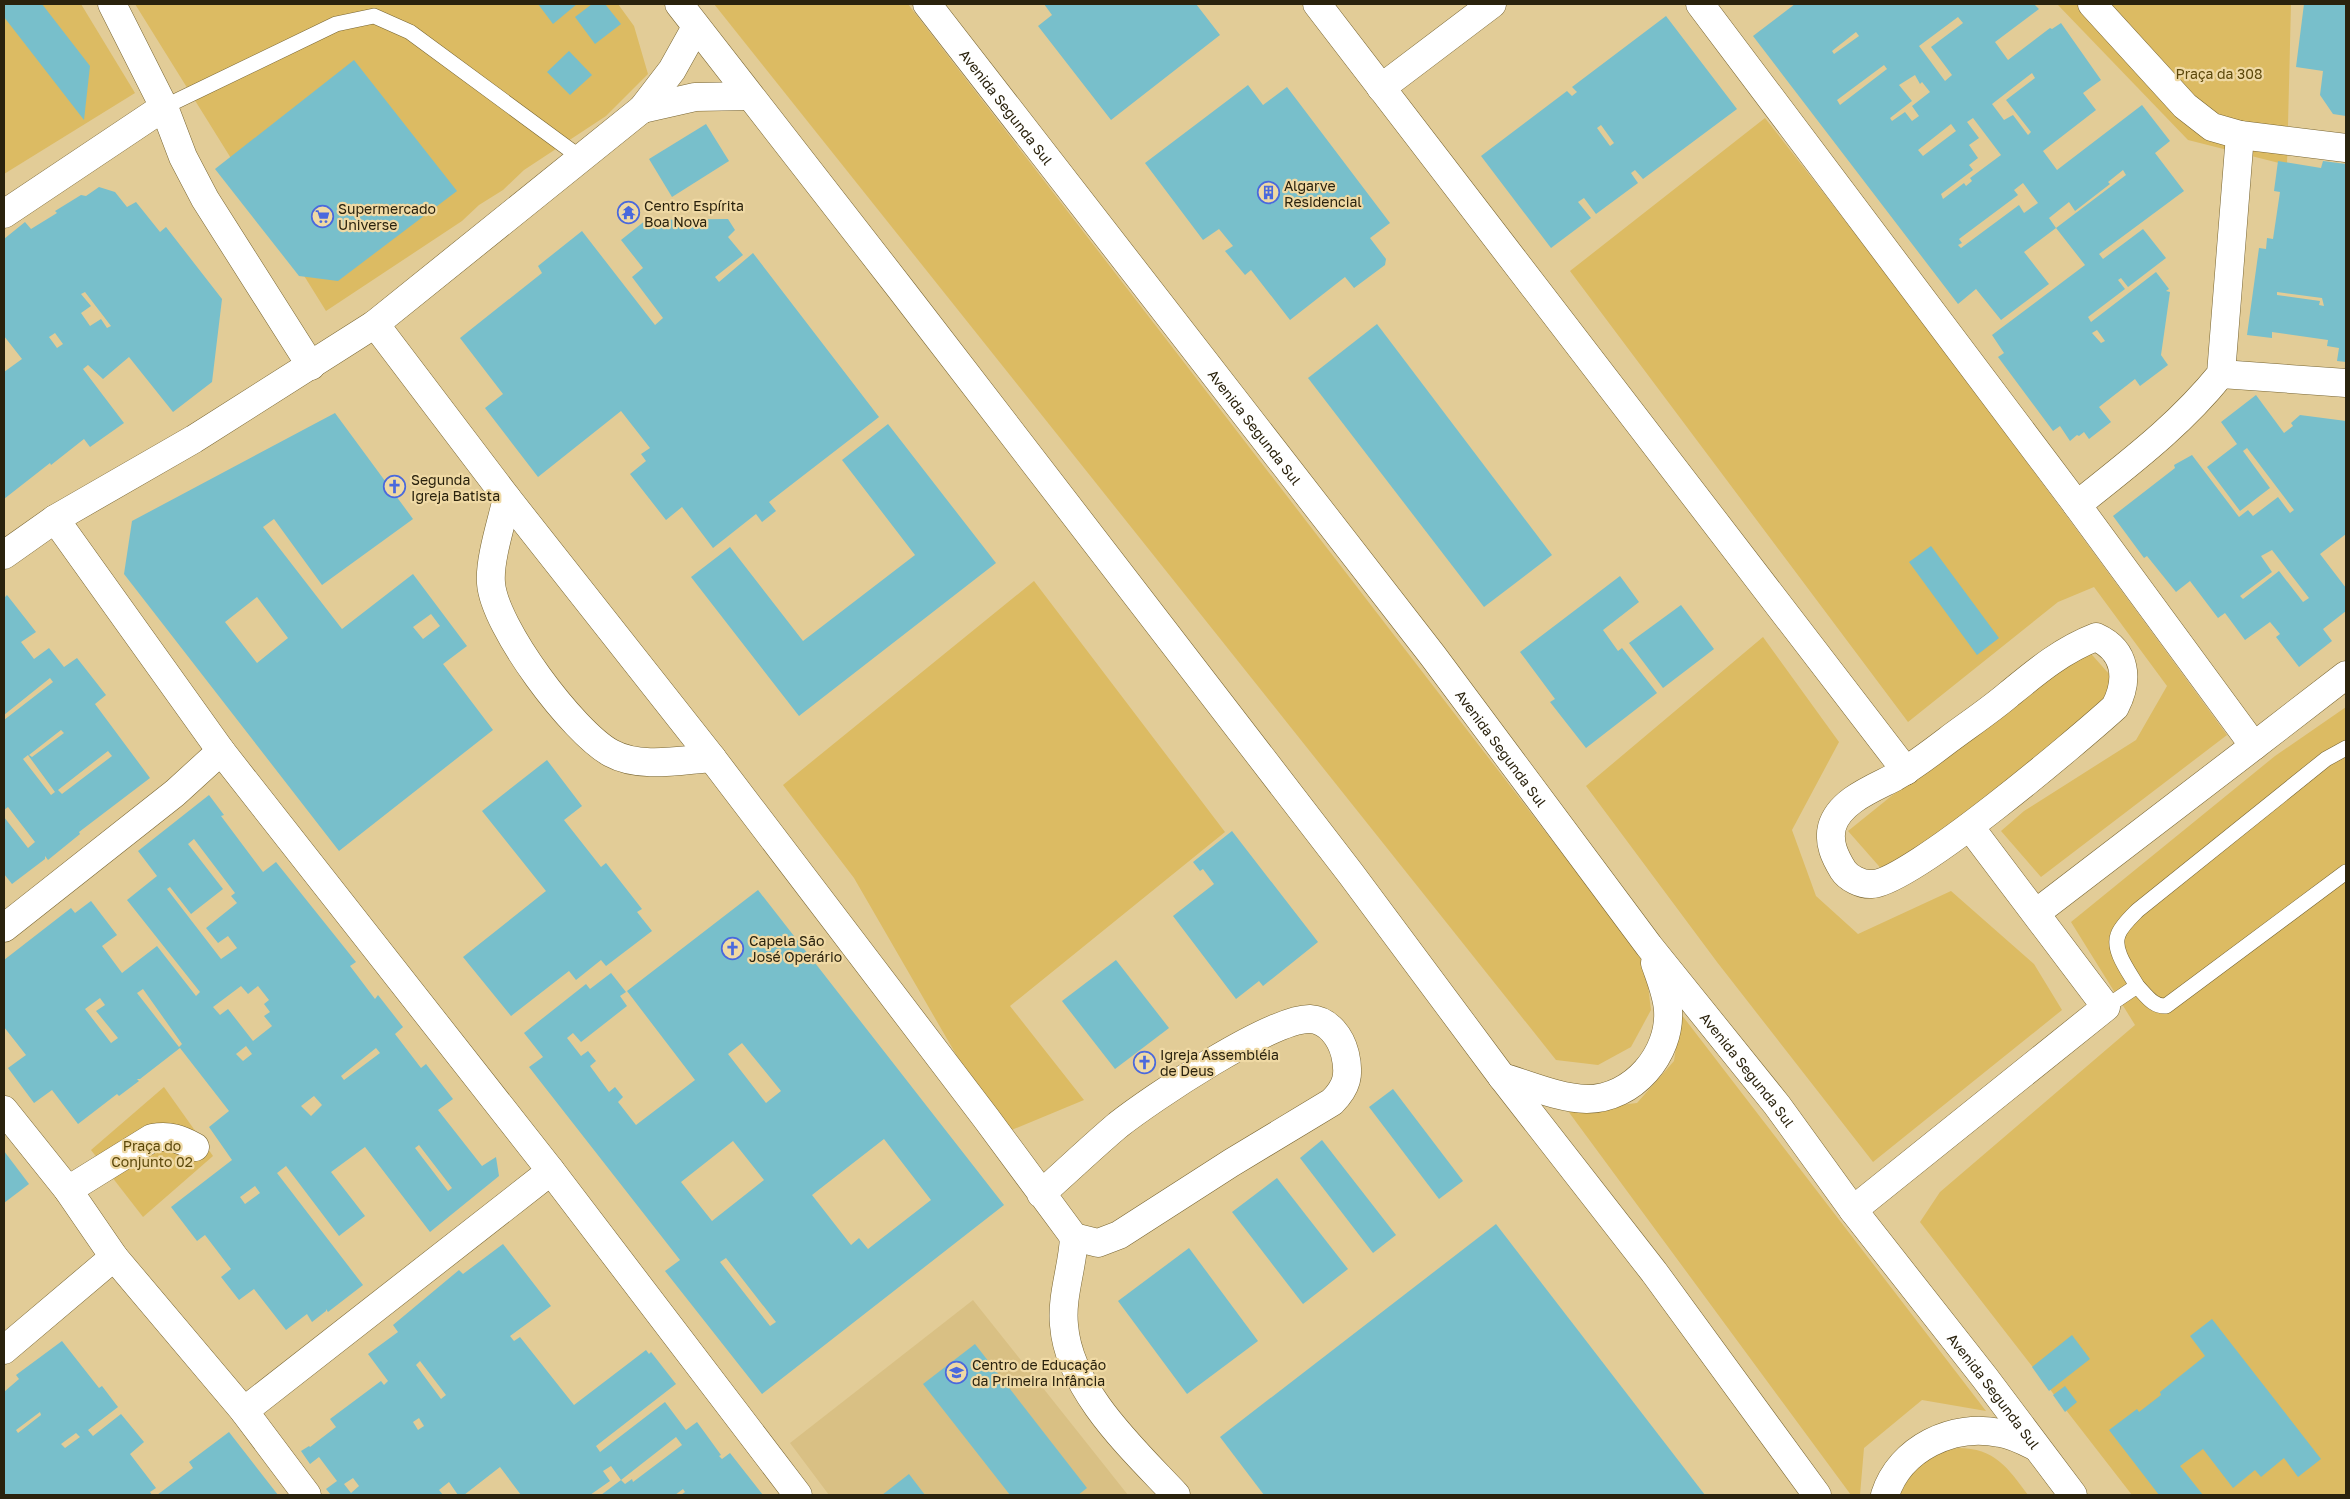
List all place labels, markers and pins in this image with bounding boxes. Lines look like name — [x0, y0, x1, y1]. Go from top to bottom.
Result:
place label: Algarve Residencial — [1284, 177, 1362, 210]
building icon: Algarve Residencial — [1256, 181, 1280, 205]
place label: Centro Espírita Boa Nova — [644, 197, 744, 230]
place label: Supermercado Universe — [338, 200, 436, 233]
temple icon: Centro Espírita Boa Nova — [616, 201, 640, 225]
supermarket icon: Supermercado Universe — [310, 204, 334, 228]
place label: Segunda Igreja Batista — [411, 471, 500, 504]
church icon: Segunda Igreja Batista — [383, 475, 407, 499]
place label: Capela São José Operário — [749, 932, 842, 965]
church icon: Capela São José Operário — [721, 936, 745, 960]
place label: Igreja Assembléia de Deus — [1160, 1046, 1279, 1079]
church icon: Igreja Assembléia de Deus — [1132, 1050, 1156, 1074]
place label: Centro de Educação da Primeira Infância — [972, 1356, 1106, 1389]
school or university icon: Centro de Educação da Primeira Infância — [944, 1360, 968, 1384]

